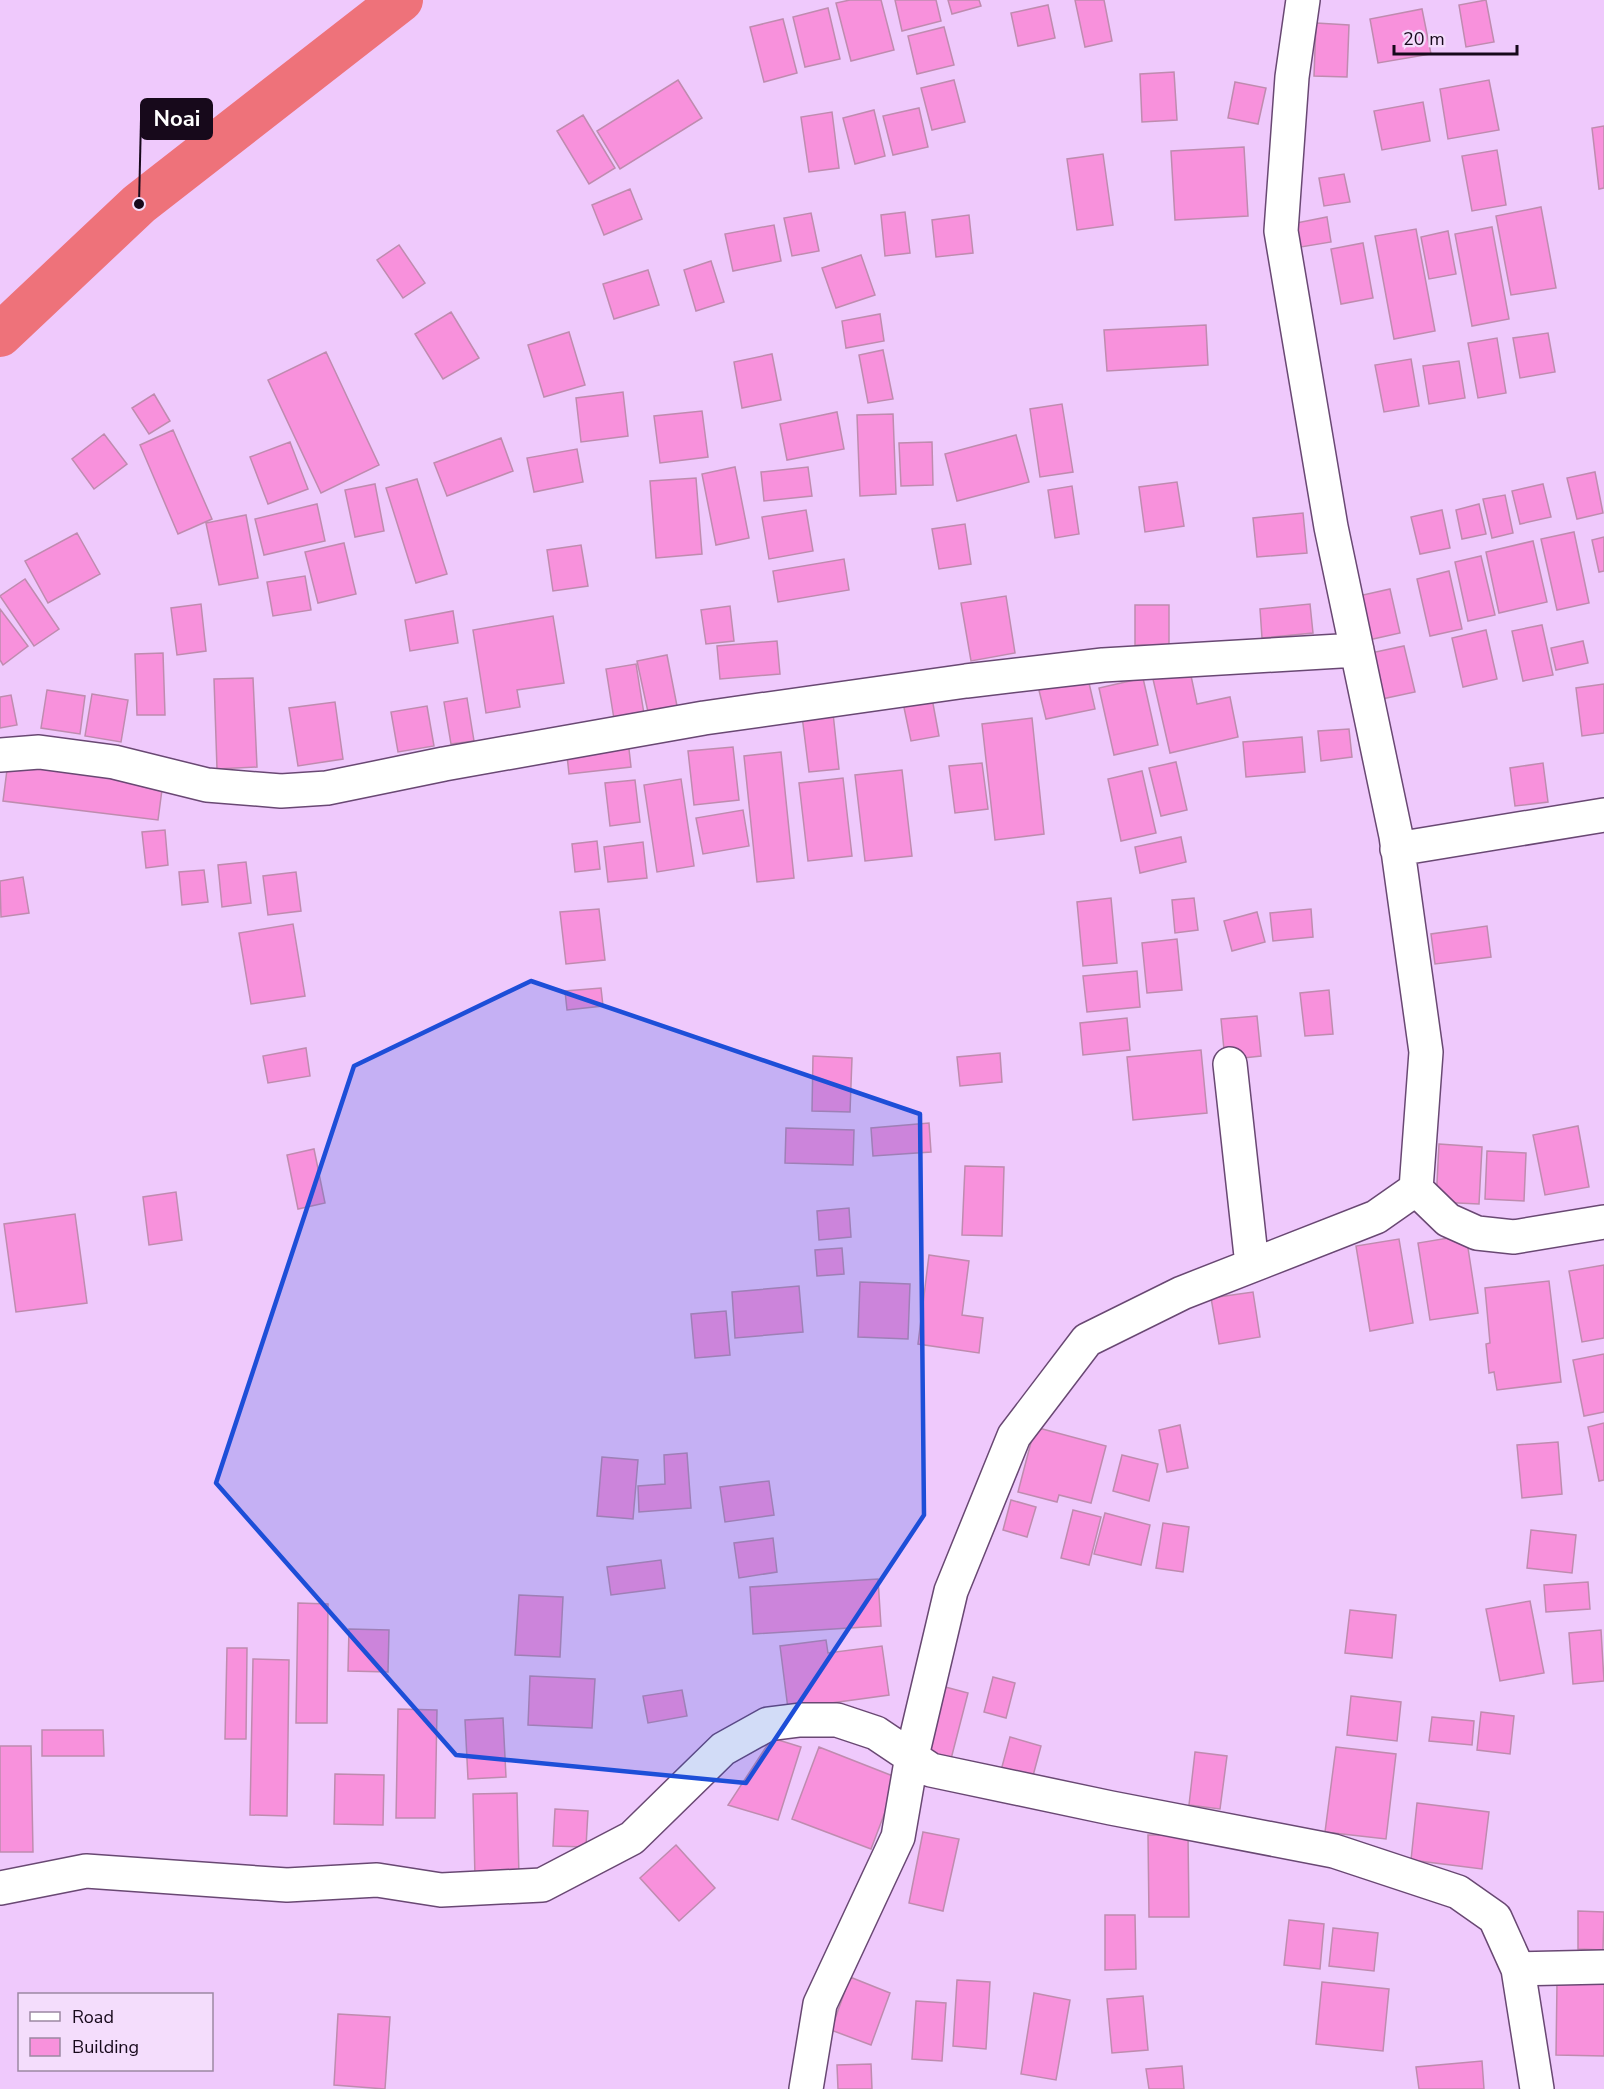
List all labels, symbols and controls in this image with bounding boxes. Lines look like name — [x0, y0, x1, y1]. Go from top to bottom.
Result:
scale bar — [1394, 18, 1517, 56]
text: 20 m — [1403, 27, 1445, 51]
callout: Noai — [141, 99, 212, 139]
text: Noai — [154, 104, 200, 134]
legend — [18, 1993, 213, 2071]
text: Road — [72, 2005, 114, 2029]
text: Building — [72, 2035, 139, 2059]

